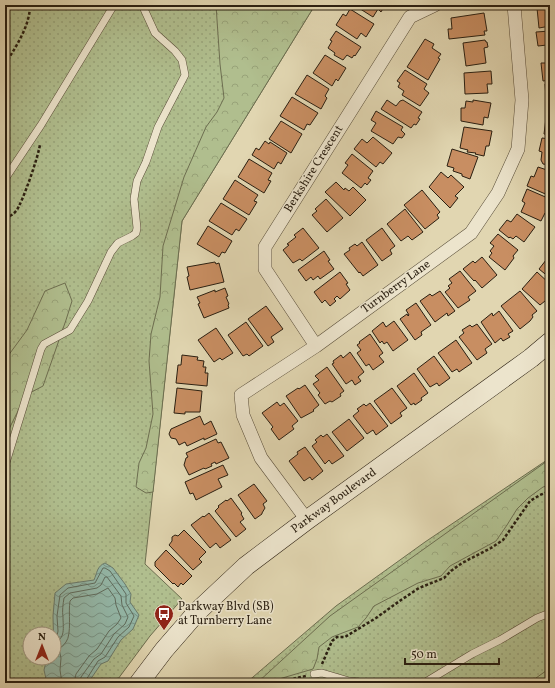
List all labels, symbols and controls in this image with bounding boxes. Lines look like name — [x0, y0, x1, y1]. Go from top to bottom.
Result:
street label: Berkshire Crescent — [281, 122, 347, 216]
street label: Turnberry Lane — [358, 256, 434, 318]
street label: Parkway Boulevard — [288, 464, 380, 537]
place label: Parkway Blvd (SB) at Turnberry Lane — [178, 599, 274, 629]
bus stop icon: Parkway Blvd (SB) at Turnberry Lane — [153, 603, 175, 631]
north arrow — [22, 626, 62, 666]
text: N — [38, 630, 46, 645]
scale bar — [405, 640, 499, 666]
text: 50 m — [411, 647, 437, 663]

